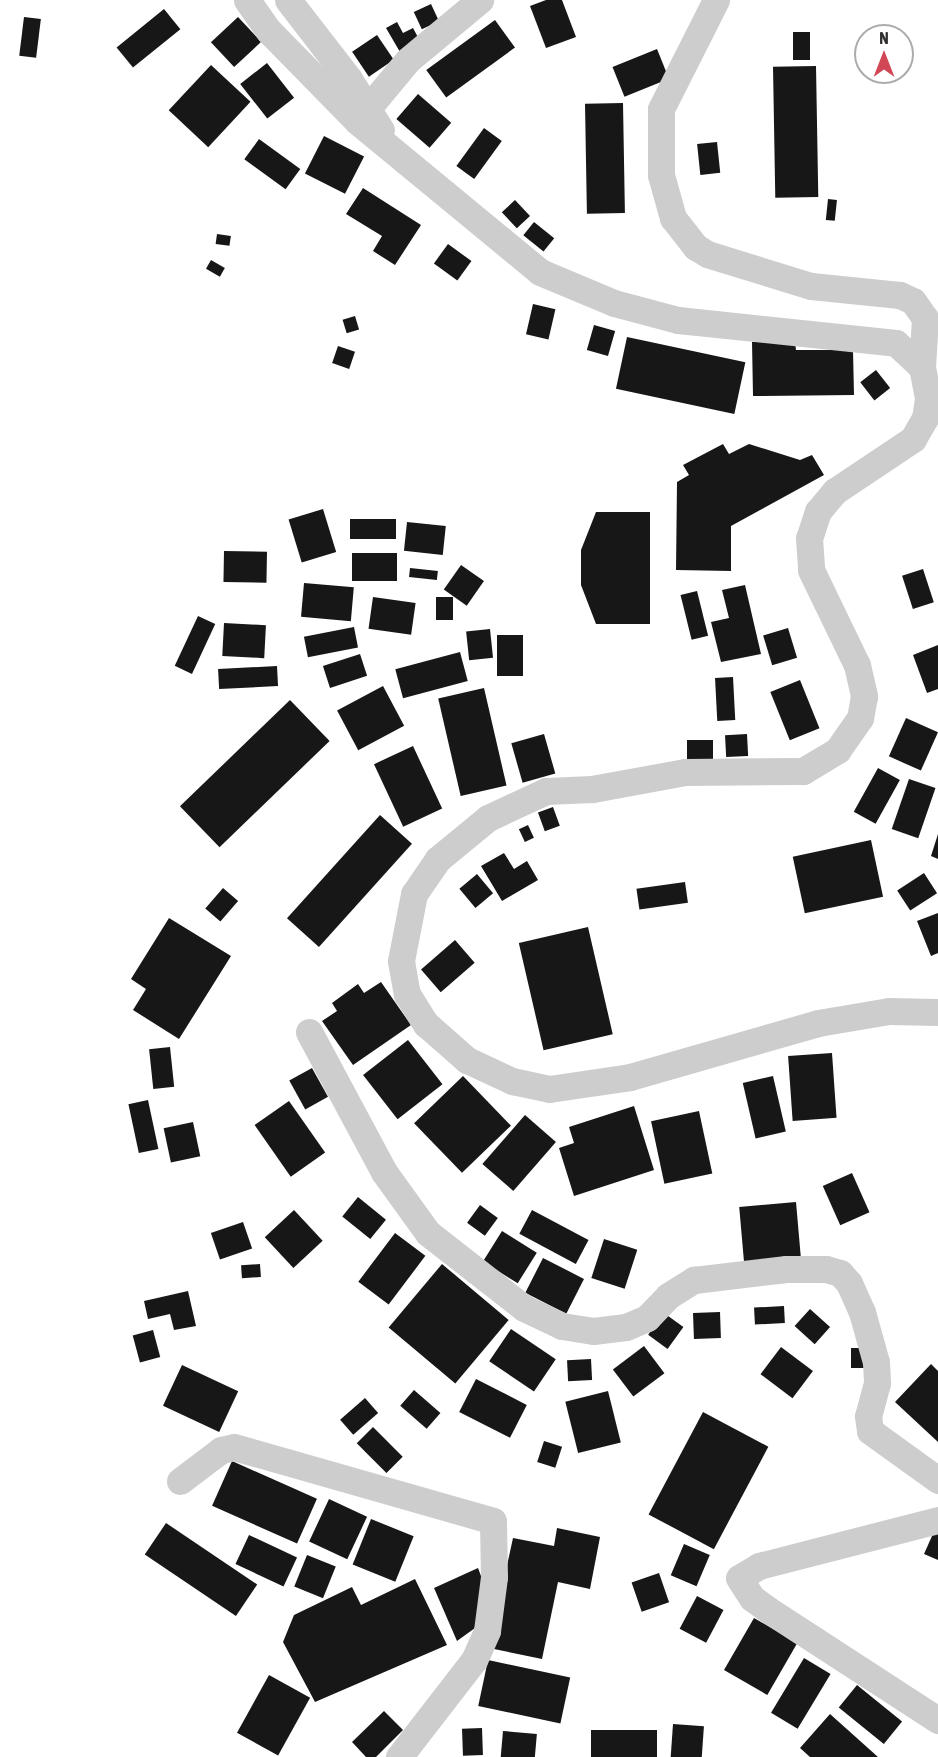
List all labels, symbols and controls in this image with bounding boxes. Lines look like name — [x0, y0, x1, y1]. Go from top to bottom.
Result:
north arrow — [854, 24, 914, 84]
text: N — [879, 29, 889, 47]

